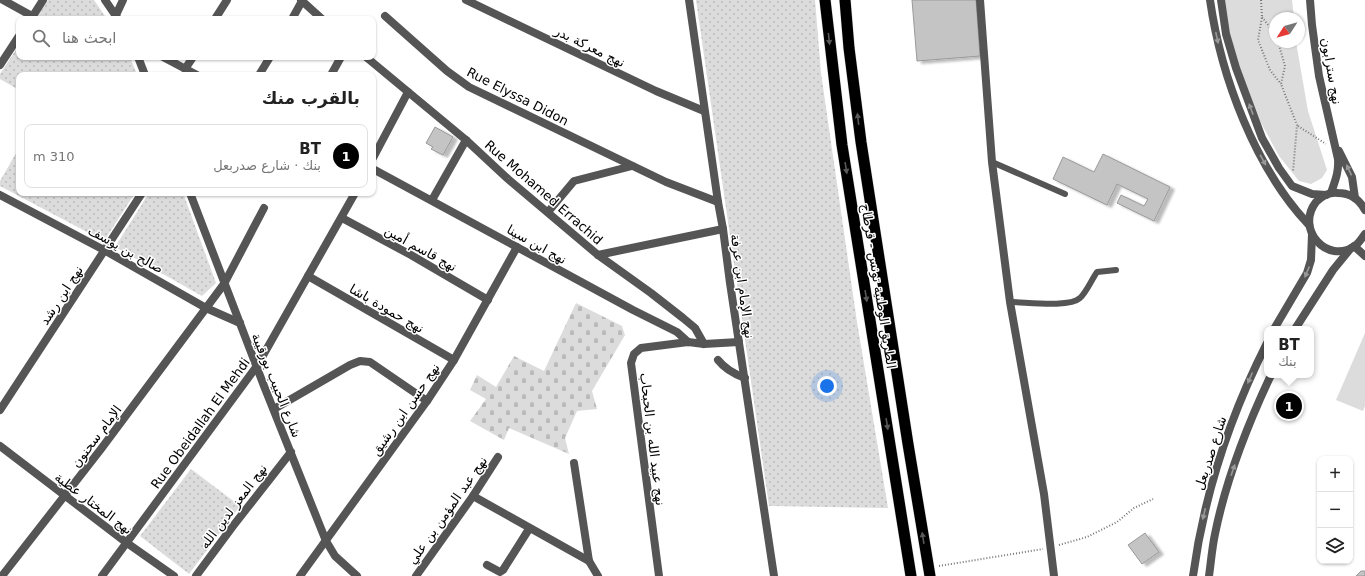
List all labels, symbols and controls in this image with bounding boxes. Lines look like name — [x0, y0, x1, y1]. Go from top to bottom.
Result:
north arrow — [1269, 12, 1305, 48]
search box — [16, 16, 376, 60]
street label: نهج معركة بدر — [551, 22, 627, 71]
icon: search — [30, 27, 52, 49]
text: ابحث هنا — [62, 29, 117, 47]
one-way arrow — [1214, 32, 1220, 45]
one-way arrow — [825, 33, 832, 45]
street label: نهج سترابون — [1317, 36, 1345, 106]
street label: Rue Elyssa Didon — [464, 64, 571, 129]
text: بالقرب منك — [262, 88, 360, 108]
one-way arrow — [1247, 103, 1253, 115]
one-way arrow — [855, 113, 861, 125]
street label: Rue Mohamed Errachid — [482, 137, 606, 248]
text: BT — [299, 140, 321, 158]
text: 310 m — [33, 149, 75, 164]
text: 1 — [341, 149, 351, 164]
one-way arrow — [1259, 154, 1266, 166]
text: بنك · شارع صدربعل — [213, 158, 321, 173]
one-way arrow — [843, 162, 849, 174]
one-way arrow — [1346, 165, 1352, 176]
street label: الطريق الوطنية تونس - قرطاج — [857, 202, 899, 370]
street label: نهج قاسم أمين — [381, 222, 460, 275]
street label: نهج ابن سينا — [504, 222, 569, 268]
street label: صالح بن يوسف — [85, 223, 166, 277]
street label: نهج الإمام ابن عرفة — [727, 233, 757, 340]
street label: نهج ابن رشد — [37, 263, 87, 328]
one-way arrow — [1303, 266, 1309, 278]
street label: نهج حمودة باشا — [346, 281, 427, 337]
one-way arrow — [863, 290, 869, 302]
popup — [1264, 326, 1314, 378]
street label: شارع الحبيب بورقيبة — [248, 331, 304, 440]
text: BT — [1278, 336, 1300, 354]
text: بنك — [1278, 354, 1297, 369]
street label: Rue Obeidallah El Mehdi — [148, 355, 253, 492]
street label: نهج حسن ابن رشيق — [368, 360, 444, 459]
street label: نهج عبيد الله بن الحبحاب — [636, 372, 668, 506]
one-way arrow — [1247, 372, 1253, 383]
your location — [817, 376, 837, 396]
pin: 1 — [1276, 391, 1302, 421]
street label: الإمام سحنون — [68, 402, 125, 471]
street label: شارع صدربعل — [1191, 414, 1230, 492]
one-way arrow — [884, 418, 890, 431]
street label: نهج عبد المؤمن بن علي — [405, 454, 491, 568]
map controls — [1317, 456, 1353, 564]
button: + — [1317, 456, 1353, 492]
street label: نهج المعز لدين الله — [197, 461, 271, 552]
one-way arrow — [1230, 464, 1236, 476]
street label: نهج المختار عطية — [51, 469, 135, 538]
button: − — [1317, 492, 1353, 528]
one-way arrow — [1200, 508, 1206, 520]
button: layers — [1317, 528, 1353, 564]
one-way arrow — [920, 532, 926, 544]

